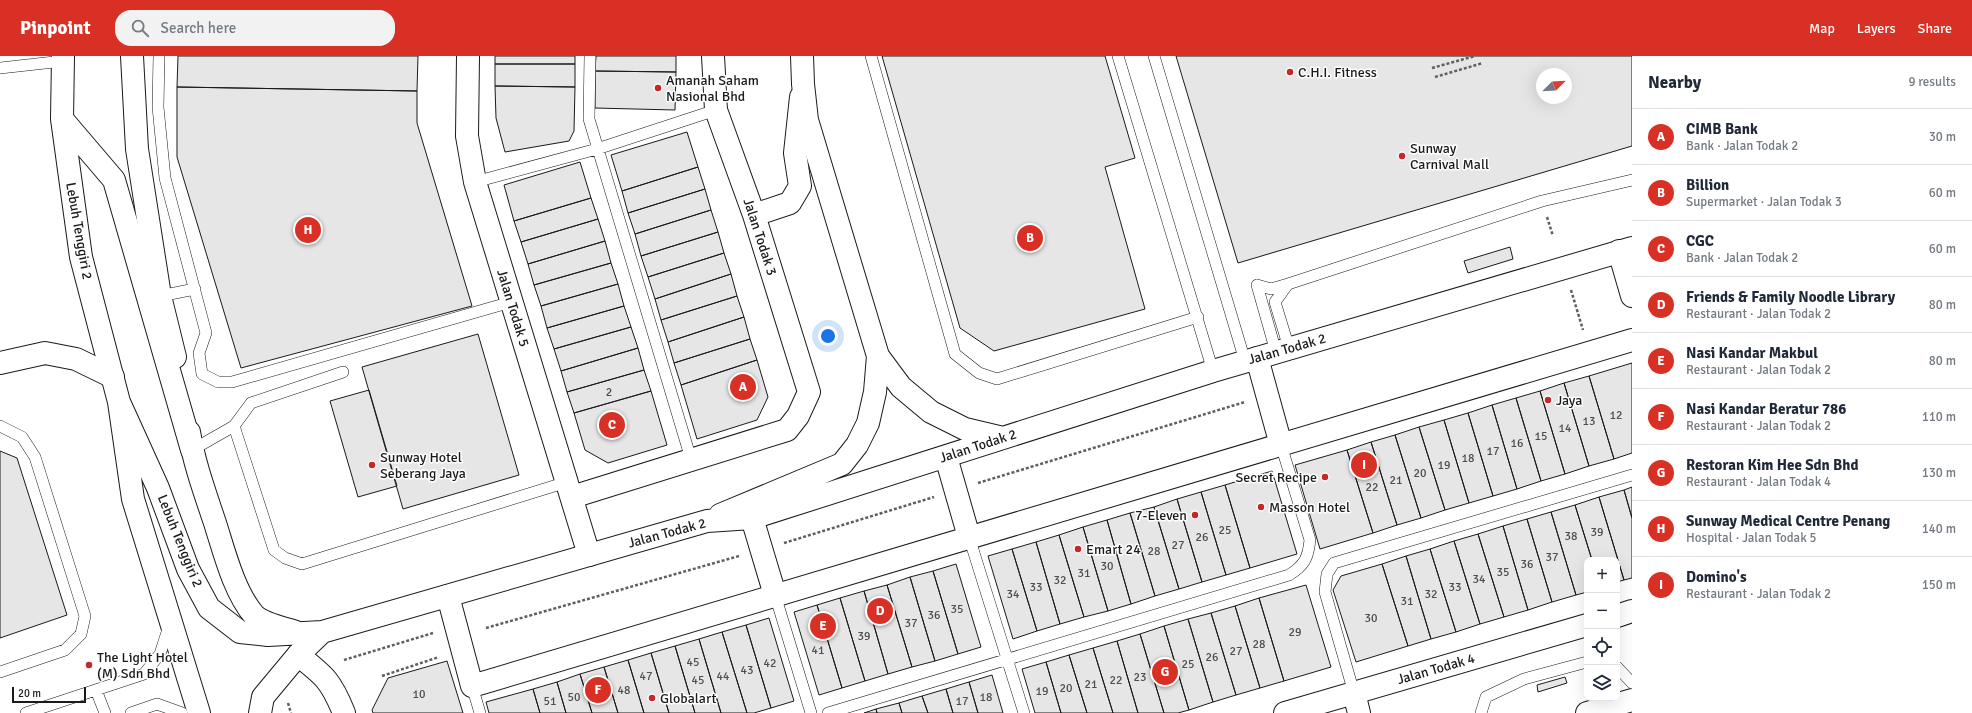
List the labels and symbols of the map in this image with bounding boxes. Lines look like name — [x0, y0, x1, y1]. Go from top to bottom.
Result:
place label: C.H.I. Fitness — [1298, 64, 1377, 81]
marker: C.H.I. Fitness — [1285, 67, 1295, 77]
north arrow — [1536, 68, 1572, 104]
place label: Amanah Saham Nasional Bhd — [666, 72, 759, 105]
marker: Amanah Saham Nasional Bhd — [653, 83, 663, 93]
place label: Sunway Carnival Mall — [1410, 140, 1489, 173]
marker: Sunway Carnival Mall — [1397, 151, 1407, 161]
street label: Lebuh Tenggiri 2 — [62, 181, 96, 281]
street label: Jalan Todak 3 — [740, 196, 780, 278]
pin: H — [295, 215, 321, 245]
pin: B — [1017, 223, 1043, 253]
street label: Jalan Todak 5 — [493, 267, 533, 349]
your location — [818, 326, 838, 346]
street label: Jalan Todak 2 — [1246, 330, 1328, 368]
pin: A — [730, 372, 756, 402]
house number: 2 — [606, 385, 612, 400]
place label: Jaya — [1556, 392, 1582, 409]
marker: Jaya — [1543, 395, 1553, 405]
house number: 12 — [1610, 408, 1622, 423]
pin: C — [599, 410, 625, 440]
house number: 13 — [1583, 414, 1595, 429]
house number: 14 — [1559, 421, 1572, 436]
street label: Jalan Todak 2 — [937, 426, 1019, 466]
house number: 15 — [1535, 429, 1547, 444]
house number: 16 — [1511, 436, 1523, 451]
house number: 17 — [1487, 444, 1499, 459]
place label: Sunway Hotel Seberang Jaya — [380, 449, 466, 482]
pin: I — [1351, 450, 1377, 480]
house number: 18 — [1462, 451, 1474, 466]
house number: 19 — [1438, 458, 1450, 473]
marker: Sunway Hotel Seberang Jaya — [367, 460, 377, 470]
house number: 20 — [1414, 466, 1426, 481]
place label: Secret Recipe — [1236, 469, 1317, 486]
marker: Secret Recipe — [1320, 472, 1330, 482]
house number: 21 — [1390, 473, 1402, 488]
house number: 22 — [1366, 480, 1378, 495]
street label: Lebuh Tenggiri 2 — [154, 492, 206, 590]
place label: Masson Hotel — [1269, 499, 1350, 516]
marker: Masson Hotel — [1256, 502, 1266, 512]
place label: 7-Eleven — [1135, 507, 1187, 524]
marker: 7-Eleven — [1190, 510, 1200, 520]
street label: Jalan Todak 2 — [626, 514, 708, 552]
house number: 25 — [1219, 523, 1231, 538]
house number: 39 — [1591, 525, 1603, 540]
house number: 38 — [1565, 529, 1577, 544]
house number: 26 — [1196, 530, 1208, 545]
house number: 27 — [1172, 538, 1184, 553]
place label: Emart 24 — [1086, 541, 1141, 558]
marker: Emart 24 — [1073, 544, 1083, 554]
house number: 28 — [1148, 544, 1160, 559]
house number: 37 — [1546, 550, 1558, 565]
house number: 36 — [1521, 557, 1533, 572]
house number: 30 — [1101, 559, 1113, 574]
house number: 35 — [1497, 565, 1509, 580]
house number: 31 — [1078, 566, 1090, 581]
house number: 34 — [1473, 572, 1486, 587]
house number: 32 — [1054, 573, 1066, 588]
house number: 33 — [1030, 580, 1042, 595]
house number: 33 — [1449, 580, 1461, 595]
house number: 34 — [1007, 587, 1020, 602]
house number: 32 — [1425, 587, 1437, 602]
house number: 31 — [1401, 594, 1413, 609]
pin: D — [867, 596, 893, 626]
house number: 35 — [951, 602, 963, 617]
house number: 36 — [928, 608, 940, 623]
pin: E — [810, 611, 836, 641]
house number: 30 — [1365, 611, 1377, 626]
house number: 37 — [905, 616, 917, 631]
house number: 29 — [1289, 625, 1301, 640]
house number: 39 — [858, 629, 870, 644]
house number: 28 — [1253, 637, 1265, 652]
house number: 41 — [812, 643, 824, 658]
house number: 27 — [1230, 644, 1242, 659]
place label: The Light Hotel (M) Sdn Bhd — [97, 649, 188, 682]
house number: 26 — [1206, 650, 1218, 665]
street label: Jalan Todak 4 — [1395, 650, 1477, 688]
house number: 45 — [687, 655, 699, 670]
house number: 42 — [764, 656, 776, 671]
pin: G — [1152, 657, 1178, 687]
house number: 25 — [1182, 657, 1194, 672]
marker: The Light Hotel (M) Sdn Bhd — [84, 660, 94, 670]
house number: 43 — [741, 663, 753, 678]
house number: 47 — [640, 669, 652, 684]
house number: 44 — [717, 669, 730, 684]
house number: 23 — [1134, 670, 1146, 685]
house number: 45 — [692, 673, 704, 688]
house number: 22 — [1110, 673, 1122, 688]
pin: F — [585, 675, 611, 705]
house number: 21 — [1085, 677, 1097, 692]
house number: 20 — [1060, 681, 1072, 696]
house number: 48 — [618, 683, 630, 698]
house number: 19 — [1036, 684, 1048, 699]
scale bar — [12, 685, 86, 704]
house number: 10 — [413, 687, 425, 702]
house number: 50 — [568, 690, 580, 705]
place label: Globalart — [660, 690, 716, 707]
house number: 18 — [980, 690, 992, 705]
marker: Globalart — [647, 693, 657, 703]
house number: 51 — [544, 694, 556, 709]
house number: 17 — [956, 694, 968, 709]

